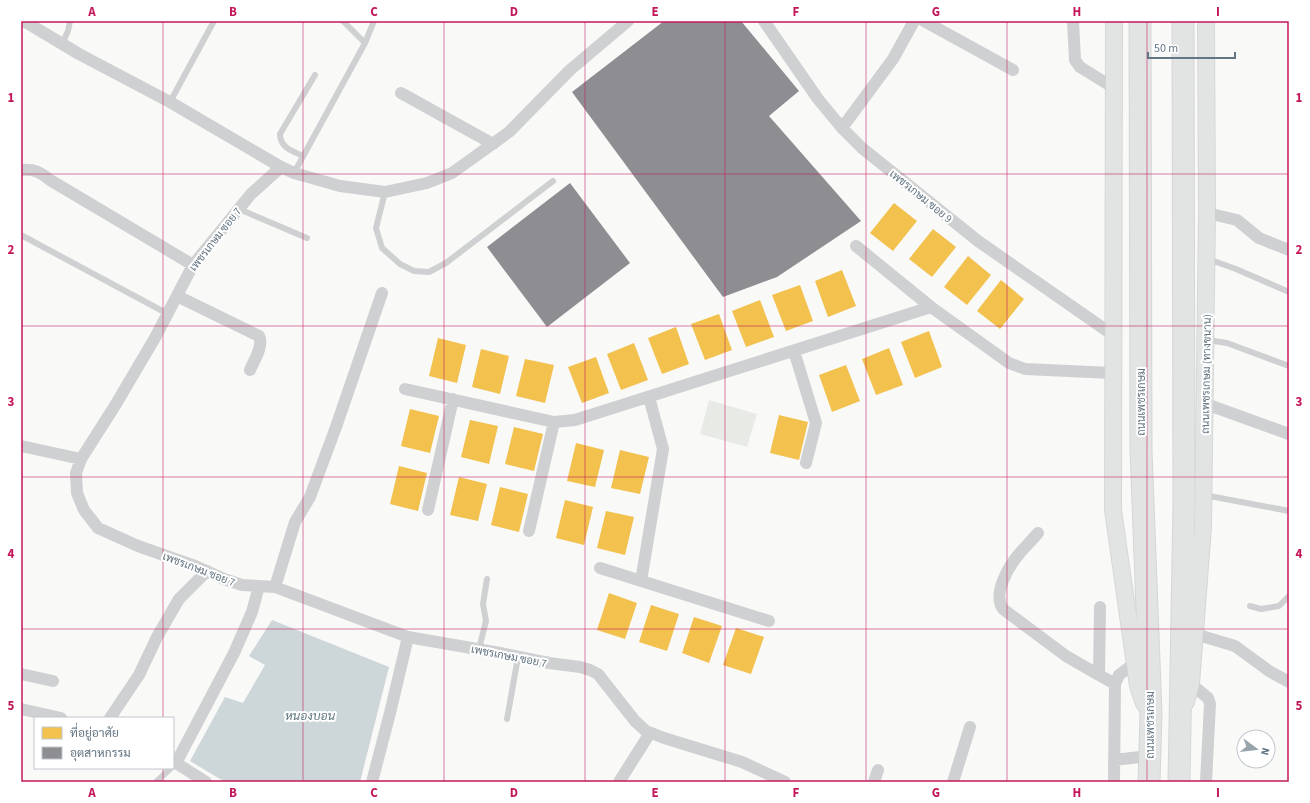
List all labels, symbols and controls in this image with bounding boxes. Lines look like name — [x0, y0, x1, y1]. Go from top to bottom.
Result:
text: A — [87, 3, 96, 21]
text: B — [229, 3, 237, 21]
text: C — [370, 3, 378, 21]
text: D — [510, 3, 518, 21]
text: E — [651, 3, 659, 21]
text: F — [793, 3, 800, 21]
text: G — [932, 3, 940, 21]
text: H — [1073, 3, 1081, 21]
text: I — [1216, 3, 1220, 21]
scale bar — [1148, 34, 1235, 60]
text: 50 m — [1154, 40, 1178, 57]
text: 1 — [8, 89, 15, 107]
text: 1 — [1296, 89, 1303, 107]
street label: เพชรเกษม ซอย 9 — [886, 166, 955, 226]
street label: เพชรเกษม ซอย 7 — [186, 204, 245, 274]
text: 2 — [8, 241, 15, 259]
text: 2 — [1296, 241, 1303, 259]
street label: ถนนเพชรเกษม (ทางขนาน) — [1198, 314, 1215, 434]
street label: ถนนเพชรเกษม — [1134, 368, 1149, 436]
text: 3 — [8, 393, 15, 411]
text: 3 — [1296, 393, 1303, 411]
text: 4 — [8, 545, 15, 563]
text: 4 — [1296, 545, 1303, 563]
street label: เพชรเกษม ซอย 7 — [160, 549, 237, 590]
street label: เพชรเกษม ซอย 7 — [470, 642, 548, 671]
street label: ถนนเพชรเกษม — [1143, 691, 1158, 759]
text: 5 — [8, 697, 15, 715]
text: 5 — [1296, 697, 1303, 715]
water label: หนองบอน — [285, 708, 335, 725]
legend — [34, 717, 174, 769]
text: ที่อยู่อาศัย — [70, 722, 119, 742]
north arrow — [1236, 729, 1276, 769]
text: อุตสาหกรรม — [70, 745, 131, 762]
text: N — [1257, 746, 1273, 757]
text: A — [87, 784, 96, 802]
text: B — [229, 784, 237, 802]
text: C — [370, 784, 378, 802]
text: D — [510, 784, 518, 802]
text: E — [651, 784, 659, 802]
text: F — [793, 784, 800, 802]
text: G — [932, 784, 940, 802]
text: H — [1073, 784, 1081, 802]
text: I — [1216, 784, 1220, 802]

